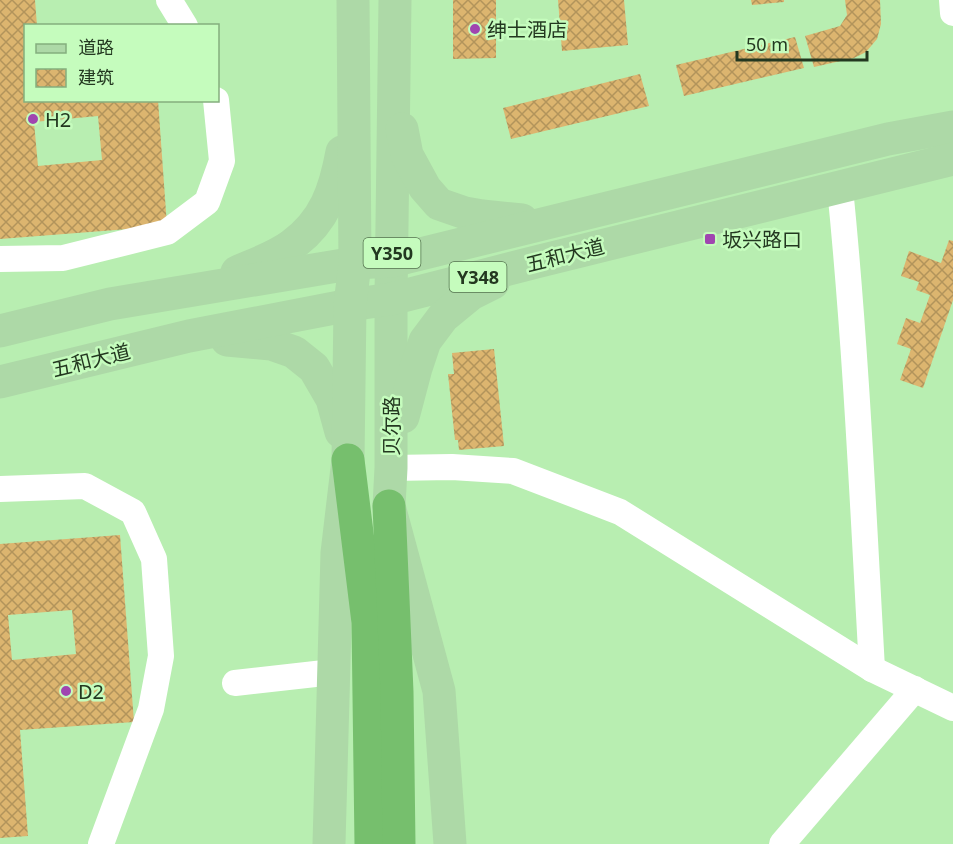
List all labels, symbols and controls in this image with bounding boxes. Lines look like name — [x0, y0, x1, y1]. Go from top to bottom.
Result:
place label: 绅士酒店 — [487, 16, 567, 43]
marker: 绅士酒店 — [468, 22, 482, 36]
legend — [24, 24, 219, 102]
scale bar — [737, 24, 868, 62]
text: 50 m — [746, 32, 788, 56]
text: 道路 — [78, 35, 114, 59]
text: 建筑 — [78, 65, 114, 89]
place label: H2 — [45, 106, 71, 133]
marker: H2 — [26, 112, 40, 126]
place label: 坂兴路口 — [722, 226, 802, 253]
street label: 五和大道 — [523, 232, 607, 278]
marker: 坂兴路口 — [703, 232, 717, 246]
road number: Y350 — [364, 238, 420, 268]
road number: Y348 — [450, 262, 506, 292]
street label: 五和大道 — [49, 337, 133, 383]
street label: 贝尔路 — [378, 396, 405, 456]
place label: D2 — [78, 678, 104, 705]
marker: D2 — [59, 684, 73, 698]

